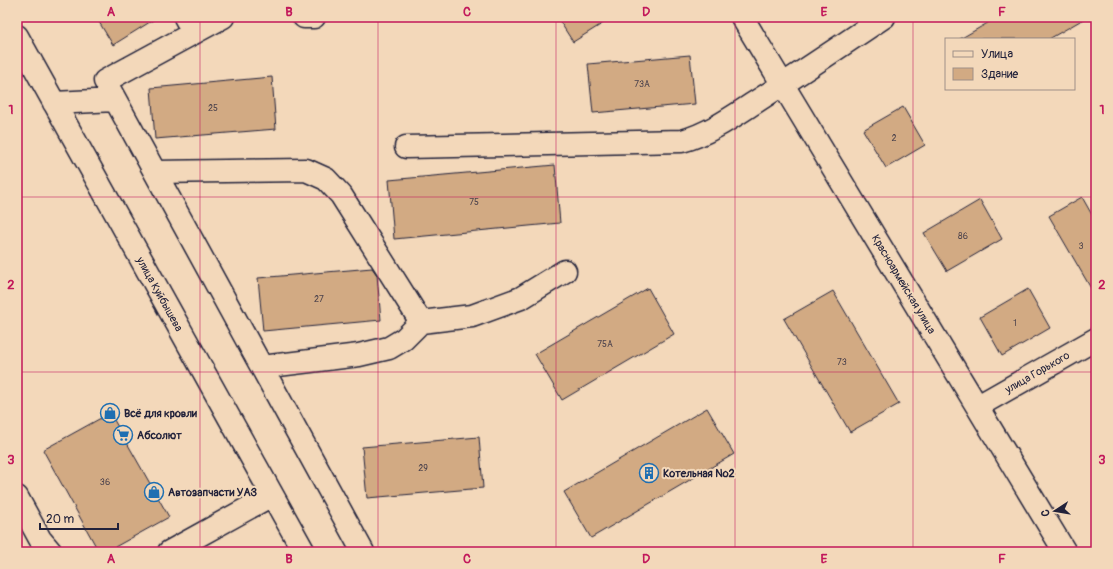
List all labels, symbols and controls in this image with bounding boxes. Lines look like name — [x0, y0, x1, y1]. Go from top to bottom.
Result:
text: A — [107, 4, 116, 20]
text: B — [285, 4, 293, 20]
text: C — [463, 4, 471, 20]
text: D — [642, 4, 650, 20]
text: E — [821, 4, 828, 20]
text: F — [998, 4, 1006, 20]
legend — [945, 38, 1075, 90]
text: Улица — [981, 47, 1013, 62]
text: Здание — [981, 67, 1018, 82]
house number: 73А — [634, 79, 650, 90]
text: 1 — [8, 102, 14, 118]
text: 1 — [1099, 102, 1105, 118]
house number: 25 — [208, 103, 218, 114]
house number: 2 — [891, 133, 897, 144]
house number: 75 — [469, 197, 479, 208]
house number: 86 — [958, 231, 968, 242]
street label: Красноармейская улица — [869, 232, 938, 336]
house number: 3 — [1078, 241, 1084, 252]
street label: улица Куйбышева — [133, 254, 185, 334]
text: 2 — [7, 277, 15, 293]
text: 2 — [1098, 277, 1106, 293]
house number: 27 — [314, 294, 324, 305]
house number: 1 — [1013, 318, 1017, 329]
house number: 75А — [597, 339, 613, 350]
street label: улица Горького — [1002, 349, 1072, 397]
house number: 73 — [837, 357, 847, 368]
shop icon: Всё для кровли — [99, 402, 121, 424]
place label: Всё для кровли — [124, 407, 197, 420]
supermarket icon: Абсолют — [112, 424, 134, 446]
place label: Абсолют — [137, 429, 182, 442]
text: 3 — [7, 452, 15, 468]
text: 3 — [1098, 452, 1106, 468]
building icon: Котельная №2 — [638, 462, 660, 484]
house number: 29 — [418, 463, 428, 474]
place label: Котельная №2 — [663, 467, 735, 480]
house number: 36 — [100, 477, 110, 488]
shop icon: Автозапчасти УАЗ — [143, 481, 165, 503]
place label: Автозапчасти УАЗ — [168, 486, 258, 499]
north arrow — [1035, 491, 1075, 531]
scale bar — [40, 505, 118, 531]
text: С — [1039, 508, 1053, 518]
text: 20 m — [46, 512, 75, 527]
text: A — [107, 551, 116, 567]
text: B — [285, 551, 293, 567]
text: C — [463, 551, 471, 567]
text: D — [642, 551, 650, 567]
text: E — [821, 551, 828, 567]
text: F — [998, 551, 1006, 567]

